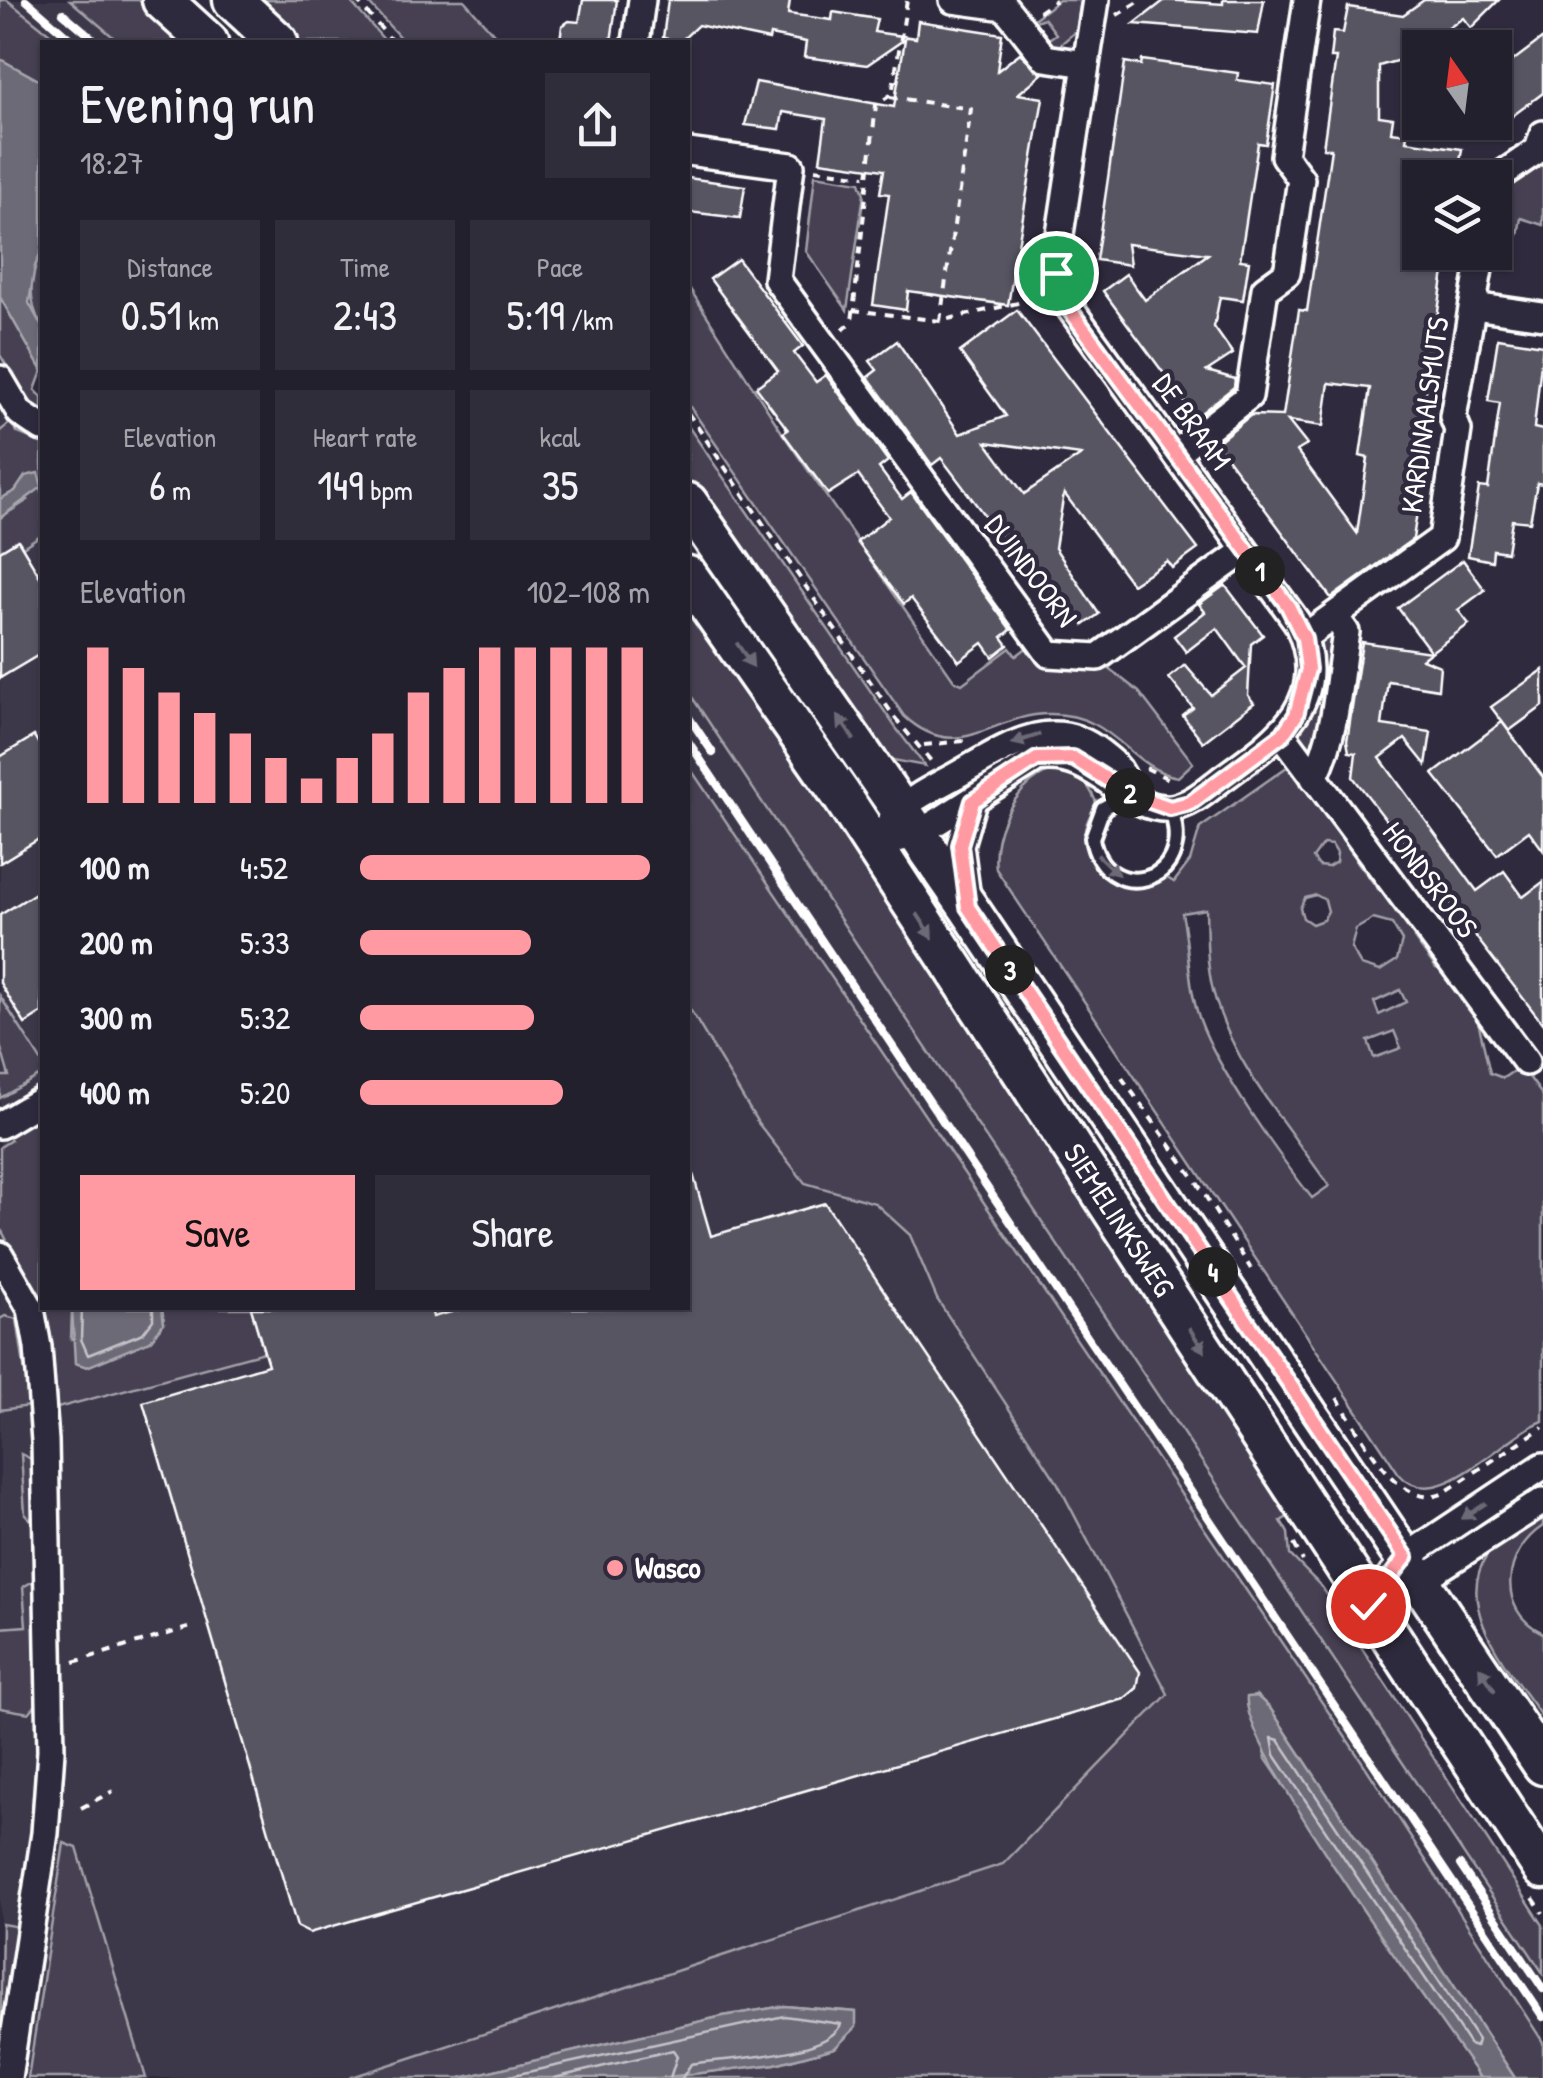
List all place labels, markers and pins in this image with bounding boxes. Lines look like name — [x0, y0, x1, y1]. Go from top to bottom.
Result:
pin — [1014, 231, 1099, 316]
pin: 1 — [1235, 546, 1285, 596]
pin: 2 — [1105, 768, 1155, 818]
pin: 3 — [985, 945, 1035, 995]
pin: 4 — [1188, 1247, 1238, 1297]
place label: Wasco — [635, 1547, 701, 1587]
marker: Wasco — [604, 1557, 626, 1579]
pin — [1326, 1564, 1411, 1649]

